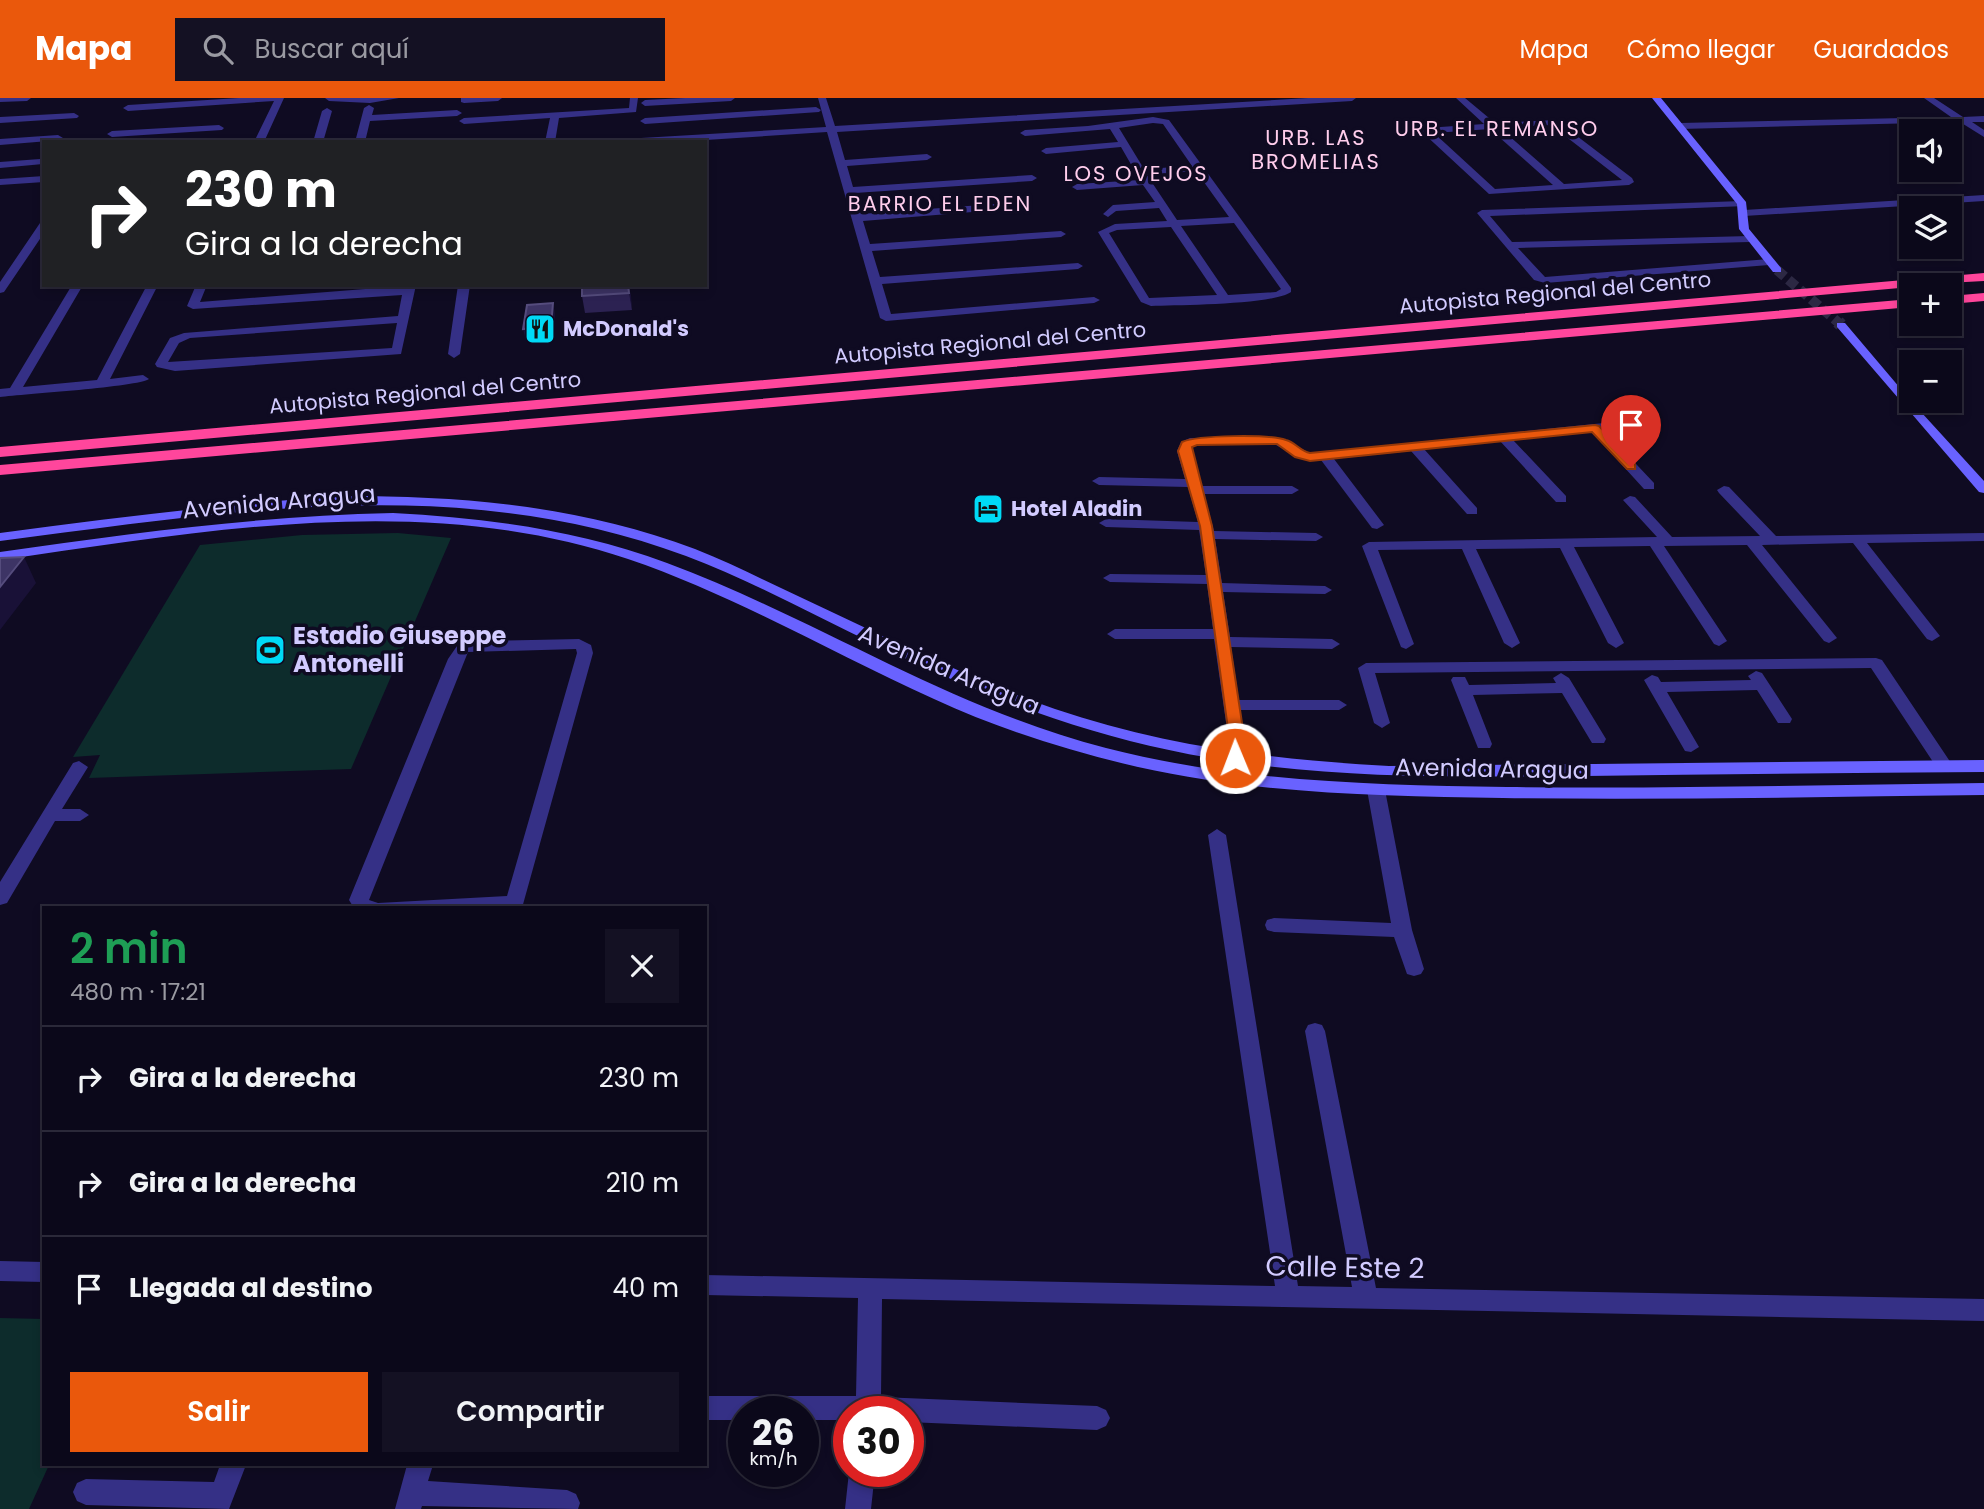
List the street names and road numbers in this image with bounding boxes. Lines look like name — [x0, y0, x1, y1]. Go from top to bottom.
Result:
street label: Autopista Regional del Centro — [1398, 264, 1712, 321]
street label: Autopista Regional del Centro — [833, 314, 1147, 371]
street label: Autopista Regional del Centro — [268, 364, 582, 421]
street label: Avenida Aragua — [181, 477, 377, 526]
street label: Avenida Aragua — [854, 616, 1045, 723]
street label: Avenida Aragua — [1395, 750, 1589, 787]
street label: Calle Este 2 — [1265, 1247, 1425, 1288]

